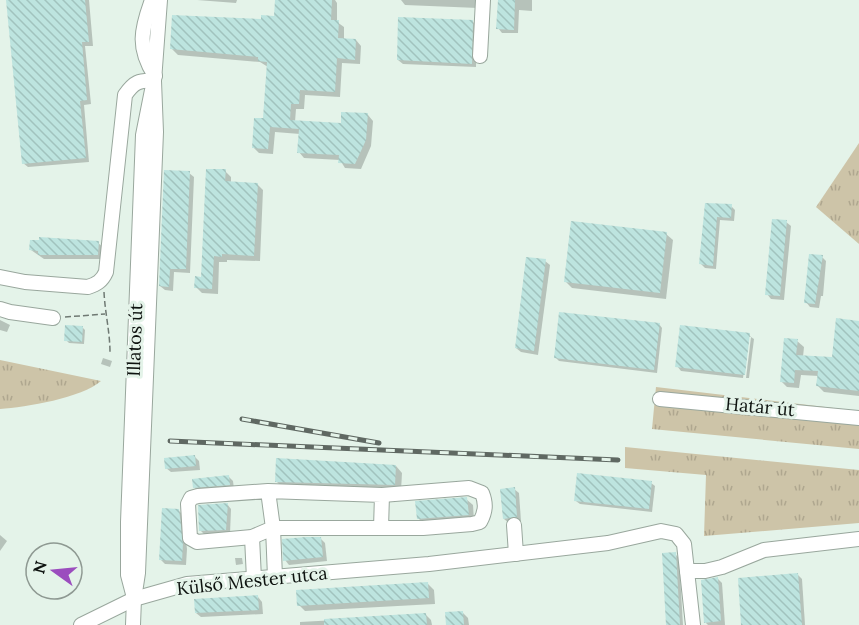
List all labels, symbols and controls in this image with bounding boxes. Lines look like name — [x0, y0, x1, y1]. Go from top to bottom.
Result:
street label: Illatos út — [122, 303, 147, 377]
street label: Határ út — [724, 392, 796, 421]
north arrow — [24, 541, 84, 601]
text: N — [28, 559, 51, 576]
street label: Külső Mester utca — [175, 561, 329, 600]

